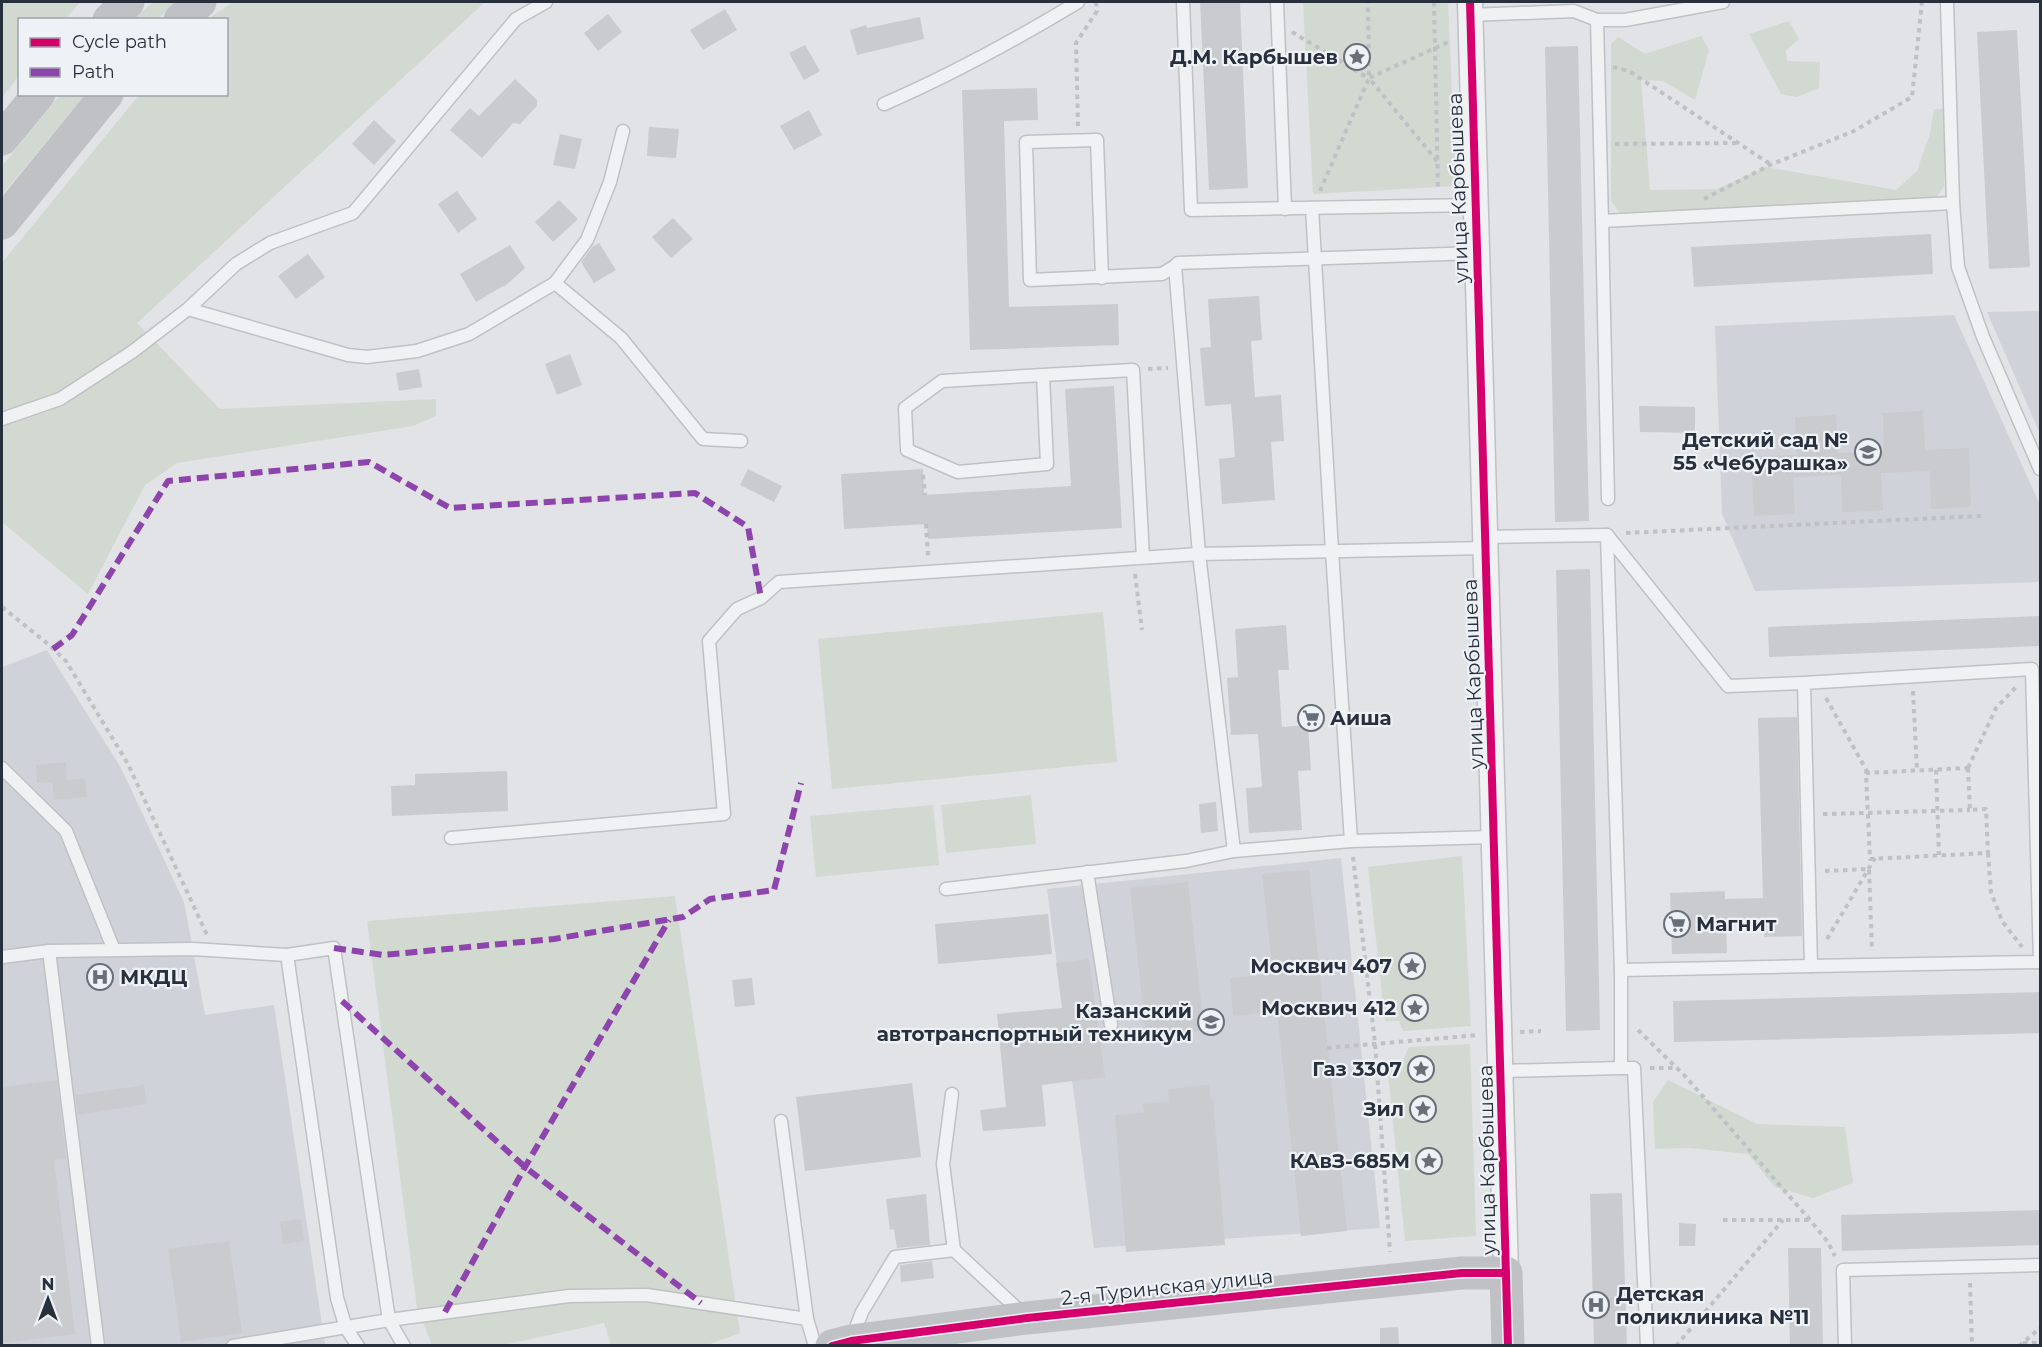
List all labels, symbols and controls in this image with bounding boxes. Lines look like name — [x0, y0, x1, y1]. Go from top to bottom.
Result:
legend — [18, 18, 228, 96]
text: Cycle path — [72, 31, 167, 53]
place icon: Д.М. Карбышев — [1342, 42, 1372, 72]
place label: Д.М. Карбышев — [1170, 45, 1338, 69]
text: Path — [72, 61, 115, 83]
street label: улица Карбышева — [1443, 92, 1473, 285]
place label: Детский сад № 55 «Чебурашка» — [1673, 428, 1848, 475]
school or university icon: Детский сад № 55 «Чебурашка» — [1853, 437, 1883, 467]
street label: улица Карбышева — [1458, 578, 1488, 771]
supermarket icon: Аиша — [1296, 703, 1326, 733]
place label: Аиша — [1330, 706, 1392, 730]
supermarket icon: Магнит — [1662, 909, 1692, 939]
place label: Магнит — [1696, 912, 1777, 936]
place icon: Москвич 407 — [1397, 951, 1427, 981]
place label: Москвич 407 — [1250, 954, 1392, 978]
hospital icon: МКДЦ — [85, 962, 115, 992]
place label: МКДЦ — [120, 965, 187, 989]
place icon: Москвич 412 — [1400, 993, 1430, 1023]
place label: Москвич 412 — [1261, 996, 1396, 1020]
place label: Казанский автотранспортный техникум — [877, 999, 1192, 1046]
school or university icon: Казанский автотранспортный техникум — [1196, 1007, 1226, 1037]
place icon: Газ 3307 — [1406, 1054, 1436, 1084]
place label: Газ 3307 — [1312, 1057, 1402, 1081]
street label: улица Карбышева — [1473, 1065, 1501, 1256]
place icon: Зил — [1408, 1094, 1438, 1124]
place label: Зил — [1362, 1097, 1404, 1121]
place icon: КАвЗ-685М — [1414, 1146, 1444, 1176]
place label: КАвЗ-685М — [1290, 1149, 1410, 1173]
street label: 2-я Туринская улица — [1060, 1264, 1274, 1310]
north arrow — [18, 1269, 78, 1329]
text: N — [42, 1275, 54, 1294]
place label: Детская поликлиника №11 — [1616, 1282, 1809, 1329]
hospital icon: Детская поликлиника №11 — [1581, 1290, 1611, 1320]

